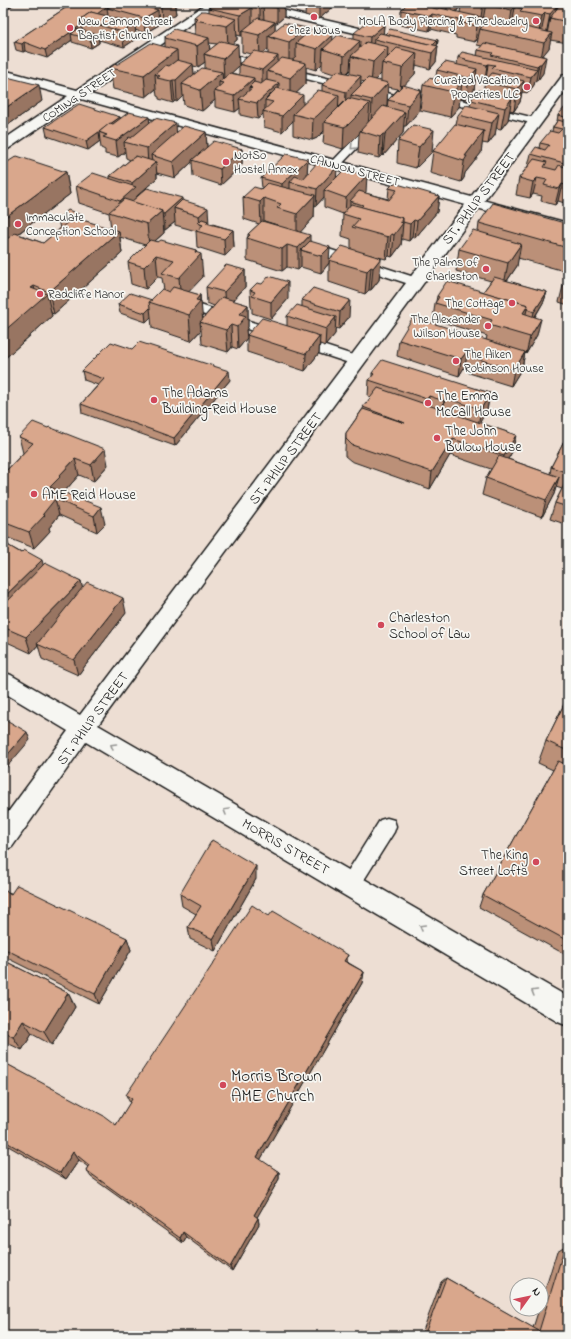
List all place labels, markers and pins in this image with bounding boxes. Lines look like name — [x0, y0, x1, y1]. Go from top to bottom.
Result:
marker: Chez Nous — [309, 12, 319, 22]
place label: New Cannon Street Baptist Church — [77, 13, 173, 45]
place label: MOLA Body Piercing & Fine Jewelry — [358, 13, 528, 32]
marker: MOLA Body Piercing & Fine Jewelry — [531, 16, 541, 26]
place label: Chez Nous — [288, 22, 340, 40]
marker: New Cannon Street Baptist Church — [65, 23, 75, 33]
place label: Curated Vacation Properties LLC — [434, 72, 519, 104]
marker: Curated Vacation Properties LLC — [522, 82, 532, 92]
place label: NotSo Hostel Annex — [234, 147, 298, 179]
marker: NotSo Hostel Annex — [221, 157, 231, 167]
place label: Immaculate Conception School — [26, 209, 116, 241]
marker: Immaculate Conception School — [13, 219, 23, 229]
place label: The Palms of Charleston — [412, 254, 478, 286]
marker: The Palms of Charleston — [481, 264, 491, 274]
place label: Radcliffe Manor — [48, 286, 124, 304]
marker: Radcliffe Manor — [35, 289, 45, 299]
place label: The Cottage — [445, 295, 505, 314]
marker: The Cottage — [507, 298, 517, 308]
place label: The Alexander Wilson House — [411, 311, 481, 343]
marker: The Alexander Wilson House — [483, 321, 493, 331]
place label: The Aiken Robinson House — [464, 346, 544, 378]
marker: The Aiken Robinson House — [451, 356, 461, 366]
place label: The Adams Building–Reid House — [161, 383, 277, 421]
place label: The Emma McCall House — [436, 386, 512, 423]
marker: The Adams Building–Reid House — [149, 395, 159, 405]
marker: The Emma McCall House — [423, 398, 433, 408]
place label: The John Bulow House — [444, 421, 522, 458]
marker: The John Bulow House — [432, 433, 442, 443]
place label: AME Reid House — [42, 485, 137, 506]
marker: AME Reid House — [29, 489, 39, 499]
place label: Charleston School of Law — [389, 608, 470, 645]
marker: Charleston School of Law — [376, 620, 386, 630]
place label: The King Street Lofts — [459, 845, 528, 882]
marker: The King Street Lofts — [531, 857, 541, 867]
place label: Morris Brown AME Church — [231, 1064, 322, 1109]
marker: Morris Brown AME Church — [218, 1080, 228, 1090]

